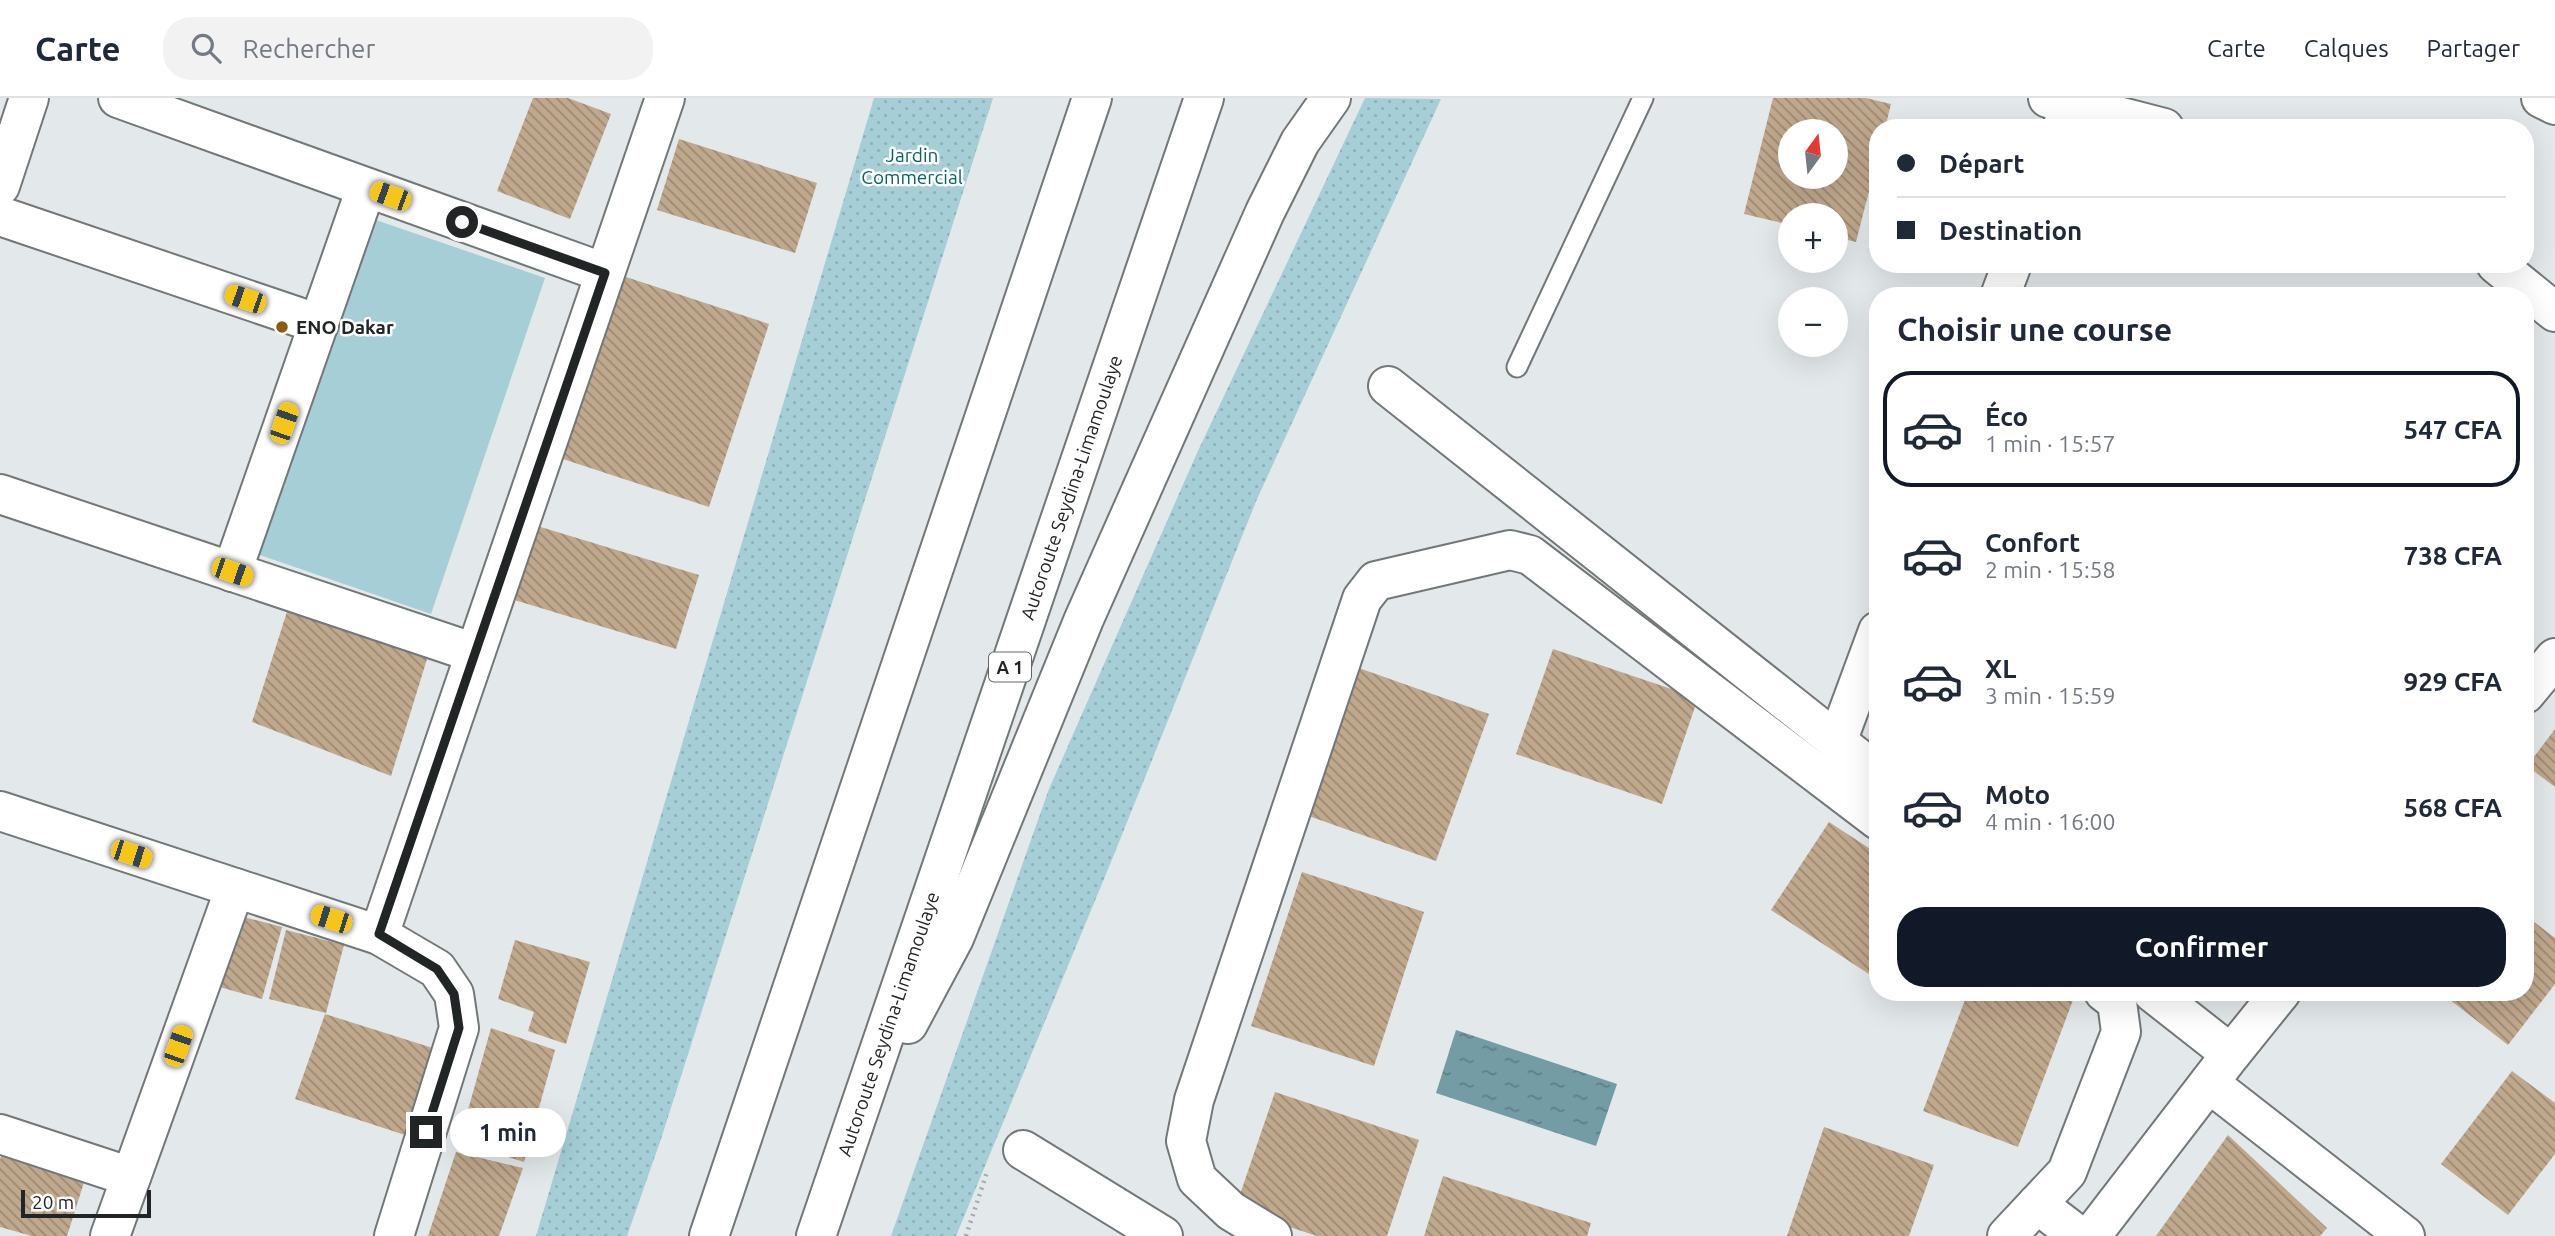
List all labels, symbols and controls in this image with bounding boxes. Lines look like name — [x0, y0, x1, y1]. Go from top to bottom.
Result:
search box — [163, 17, 653, 80]
icon: search — [187, 29, 225, 67]
text: Carte — [35, 30, 121, 67]
text: Rechercher — [243, 34, 375, 63]
text: Carte — [2207, 35, 2266, 62]
text: Calques — [2304, 35, 2389, 62]
text: Partager — [2427, 35, 2520, 62]
north arrow — [1778, 119, 1848, 189]
map controls — [1778, 119, 1848, 357]
park label: Jardin Commercial — [861, 144, 963, 188]
text: Départ — [1939, 149, 2025, 178]
car — [367, 179, 414, 213]
button: + — [1778, 203, 1848, 273]
route start — [446, 206, 478, 238]
text: Destination — [1939, 216, 2082, 245]
car — [222, 282, 269, 316]
button: − — [1778, 287, 1848, 357]
text: Choisir une course — [1897, 311, 2172, 347]
place label: ENO Dakar — [296, 316, 394, 338]
marker: ENO Dakar — [274, 319, 290, 335]
street label: Autoroute Seydina-Limamoulaye — [1016, 352, 1127, 622]
icon: car — [1901, 398, 1964, 461]
car — [268, 400, 301, 446]
text: Éco — [1985, 402, 2028, 431]
text: 547 CFA — [2404, 415, 2502, 444]
text: 1 min · 15:57 — [1985, 431, 2116, 456]
icon: car — [1901, 524, 1964, 587]
text: Confort — [1985, 528, 2080, 557]
text: 738 CFA — [2404, 541, 2502, 570]
car — [209, 555, 256, 589]
text: 2 min · 15:58 — [1985, 557, 2116, 582]
icon: car — [1901, 650, 1964, 713]
road number: A 1 — [989, 652, 1031, 682]
text: XL — [1985, 654, 2016, 683]
text: 929 CFA — [2404, 667, 2502, 696]
text: 3 min · 15:59 — [1985, 683, 2116, 708]
icon: car — [1901, 776, 1964, 839]
text: Moto — [1985, 780, 2050, 809]
text: 568 CFA — [2404, 793, 2502, 822]
text: 4 min · 16:00 — [1985, 809, 2116, 834]
car — [108, 838, 155, 870]
street label: Autoroute Seydina-Limamoulaye — [833, 889, 944, 1159]
car — [308, 903, 355, 935]
button: Confirmer — [1897, 907, 2506, 987]
car — [162, 1023, 195, 1069]
callout: 1 min — [450, 1108, 566, 1156]
route end — [410, 1116, 442, 1148]
text: 1 min — [479, 1120, 537, 1145]
scale bar — [21, 1187, 150, 1219]
text: 20 m — [32, 1191, 74, 1213]

